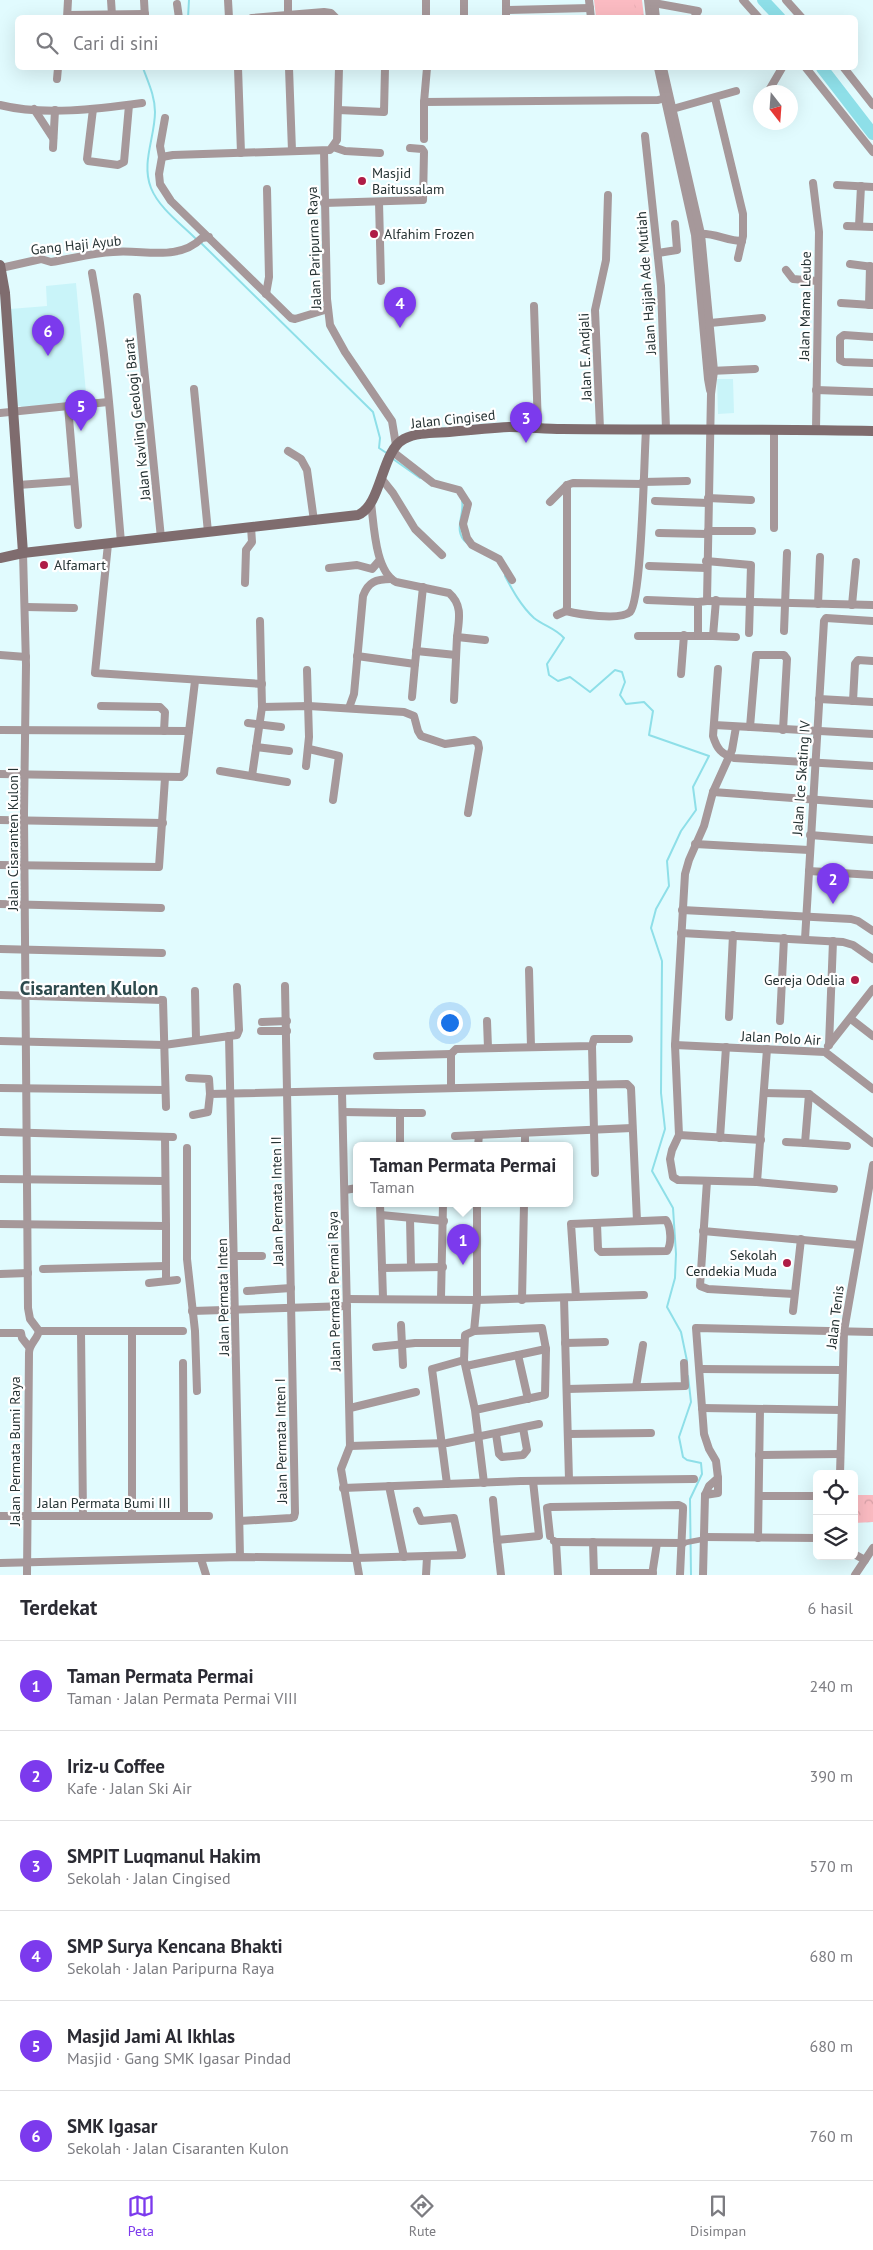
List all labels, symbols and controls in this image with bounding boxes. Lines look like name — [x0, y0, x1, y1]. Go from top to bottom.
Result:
search box — [15, 15, 858, 70]
icon: search — [33, 29, 61, 57]
text: Cari di sini — [73, 31, 159, 55]
north arrow — [753, 85, 798, 130]
place label: Masjid Baitussalam — [372, 164, 444, 198]
marker: Masjid Baitussalam — [356, 175, 368, 187]
street label: Jalan Paripurna Raya — [303, 186, 325, 311]
street label: Jalan Hajjah Ade Mutiah — [632, 211, 660, 356]
place label: Alfahim Frozen — [384, 225, 474, 243]
marker: Alfahim Frozen — [368, 228, 380, 240]
street label: Gang Haji Ayub — [30, 231, 122, 259]
street label: Jalan Mama Leube — [795, 251, 815, 362]
pin: 4 — [384, 287, 416, 328]
street label: Jalan E. Andjali — [574, 313, 596, 402]
pin: 6 — [32, 315, 64, 356]
street label: Jalan Kavling Geologi Barat — [119, 337, 155, 502]
pin: 5 — [65, 390, 97, 431]
pin: 3 — [510, 402, 542, 443]
street label: Jalan Cingised — [409, 406, 496, 432]
place label: Alfamart — [54, 556, 106, 574]
marker: Alfamart — [38, 559, 50, 571]
street label: Jalan Ice Skating IV — [788, 720, 814, 837]
street label: Jalan Cisaranten Kulon I — [4, 767, 22, 912]
pin: 2 — [817, 863, 849, 904]
place label: Gereja Odelia — [764, 971, 845, 989]
marker: Gereja Odelia — [849, 974, 861, 986]
district label: Cisaranten Kulon — [20, 976, 158, 1000]
your location — [437, 1010, 463, 1036]
street label: Jalan Polo Air — [740, 1027, 822, 1049]
street label: Jalan Permata Inten II — [267, 1136, 287, 1267]
popup — [353, 1142, 573, 1207]
text: Taman Permata Permai — [370, 1153, 556, 1177]
text: Taman — [370, 1177, 415, 1197]
street label: Jalan Permata Permai Raya — [324, 1211, 344, 1372]
pin: 1 — [447, 1224, 479, 1265]
street label: Jalan Permata Inten — [213, 1238, 233, 1357]
place label: Sekolah Cendekia Muda — [686, 1246, 777, 1280]
marker: Sekolah Cendekia Muda — [781, 1257, 793, 1269]
street label: Jalan Tenis — [822, 1284, 848, 1351]
street label: Jalan Permata Bumi Raya — [6, 1376, 24, 1527]
street label: Jalan Permata Inten I — [271, 1378, 291, 1505]
map controls — [813, 1470, 858, 1560]
button: locate — [813, 1470, 858, 1515]
street label: Jalan Permata Bumi III — [36, 1494, 171, 1512]
button: layers — [813, 1515, 858, 1560]
text: Terdekat — [20, 1594, 97, 1621]
text: 6 hasil — [808, 1598, 853, 1618]
text: Taman Permata Permai — [67, 1664, 254, 1688]
text: 1 — [31, 1676, 41, 1696]
text: 240 m — [810, 1676, 853, 1696]
text: Taman · Jalan Permata Permai VIII — [67, 1688, 297, 1708]
text: Iriz-u Coffee — [67, 1754, 165, 1778]
text: 2 — [31, 1766, 41, 1786]
text: 390 m — [810, 1766, 853, 1786]
text: Kafe · Jalan Ski Air — [67, 1778, 192, 1798]
text: SMPIT Luqmanul Hakim — [67, 1844, 261, 1868]
text: 3 — [31, 1856, 41, 1876]
text: 570 m — [810, 1856, 853, 1876]
text: Sekolah · Jalan Cingised — [67, 1868, 231, 1888]
text: SMP Surya Kencana Bhakti — [67, 1934, 283, 1958]
text: 4 — [31, 1946, 41, 1966]
text: 680 m — [810, 1946, 853, 1966]
text: Sekolah · Jalan Paripurna Raya — [67, 1958, 275, 1978]
text: Masjid Jami Al Ikhlas — [67, 2024, 235, 2048]
text: 5 — [31, 2036, 41, 2056]
text: 680 m — [810, 2036, 853, 2056]
text: Masjid · Gang SMK Igasar Pindad — [67, 2048, 291, 2068]
text: SMK Igasar — [67, 2114, 157, 2138]
text: 6 — [31, 2126, 41, 2146]
text: 760 m — [810, 2126, 853, 2146]
text: Sekolah · Jalan Cisaranten Kulon — [67, 2138, 289, 2158]
tab: Peta — [127, 2192, 155, 2240]
tab: Rute — [408, 2192, 436, 2240]
tab: Disimpan — [690, 2192, 746, 2240]

